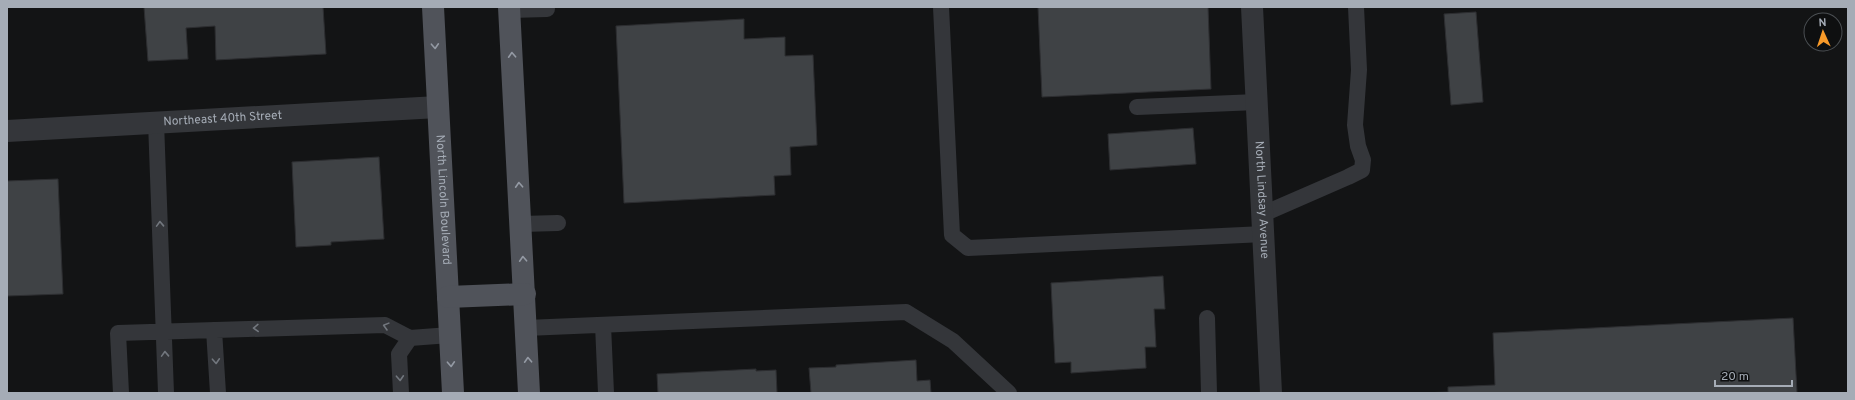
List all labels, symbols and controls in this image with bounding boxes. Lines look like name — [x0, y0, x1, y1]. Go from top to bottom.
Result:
north arrow — [1803, 12, 1843, 52]
text: N — [1818, 16, 1827, 30]
one-way arrow — [430, 43, 439, 49]
one-way arrow — [508, 52, 516, 58]
street label: Northeast 40th Street — [163, 108, 283, 130]
street label: North Lincoln Boulevard — [432, 134, 454, 265]
street label: North Lindsay Avenue — [1251, 140, 1272, 259]
one-way arrow — [514, 182, 523, 188]
one-way arrow — [156, 221, 164, 227]
one-way arrow — [518, 256, 527, 262]
one-way arrow — [382, 323, 389, 331]
one-way arrow — [253, 324, 259, 333]
one-way arrow — [160, 351, 169, 357]
one-way arrow — [524, 357, 532, 363]
one-way arrow — [212, 358, 221, 364]
one-way arrow — [447, 361, 456, 367]
scale bar — [1715, 362, 1792, 388]
text: 20 m — [1721, 369, 1749, 385]
one-way arrow — [396, 375, 405, 381]

